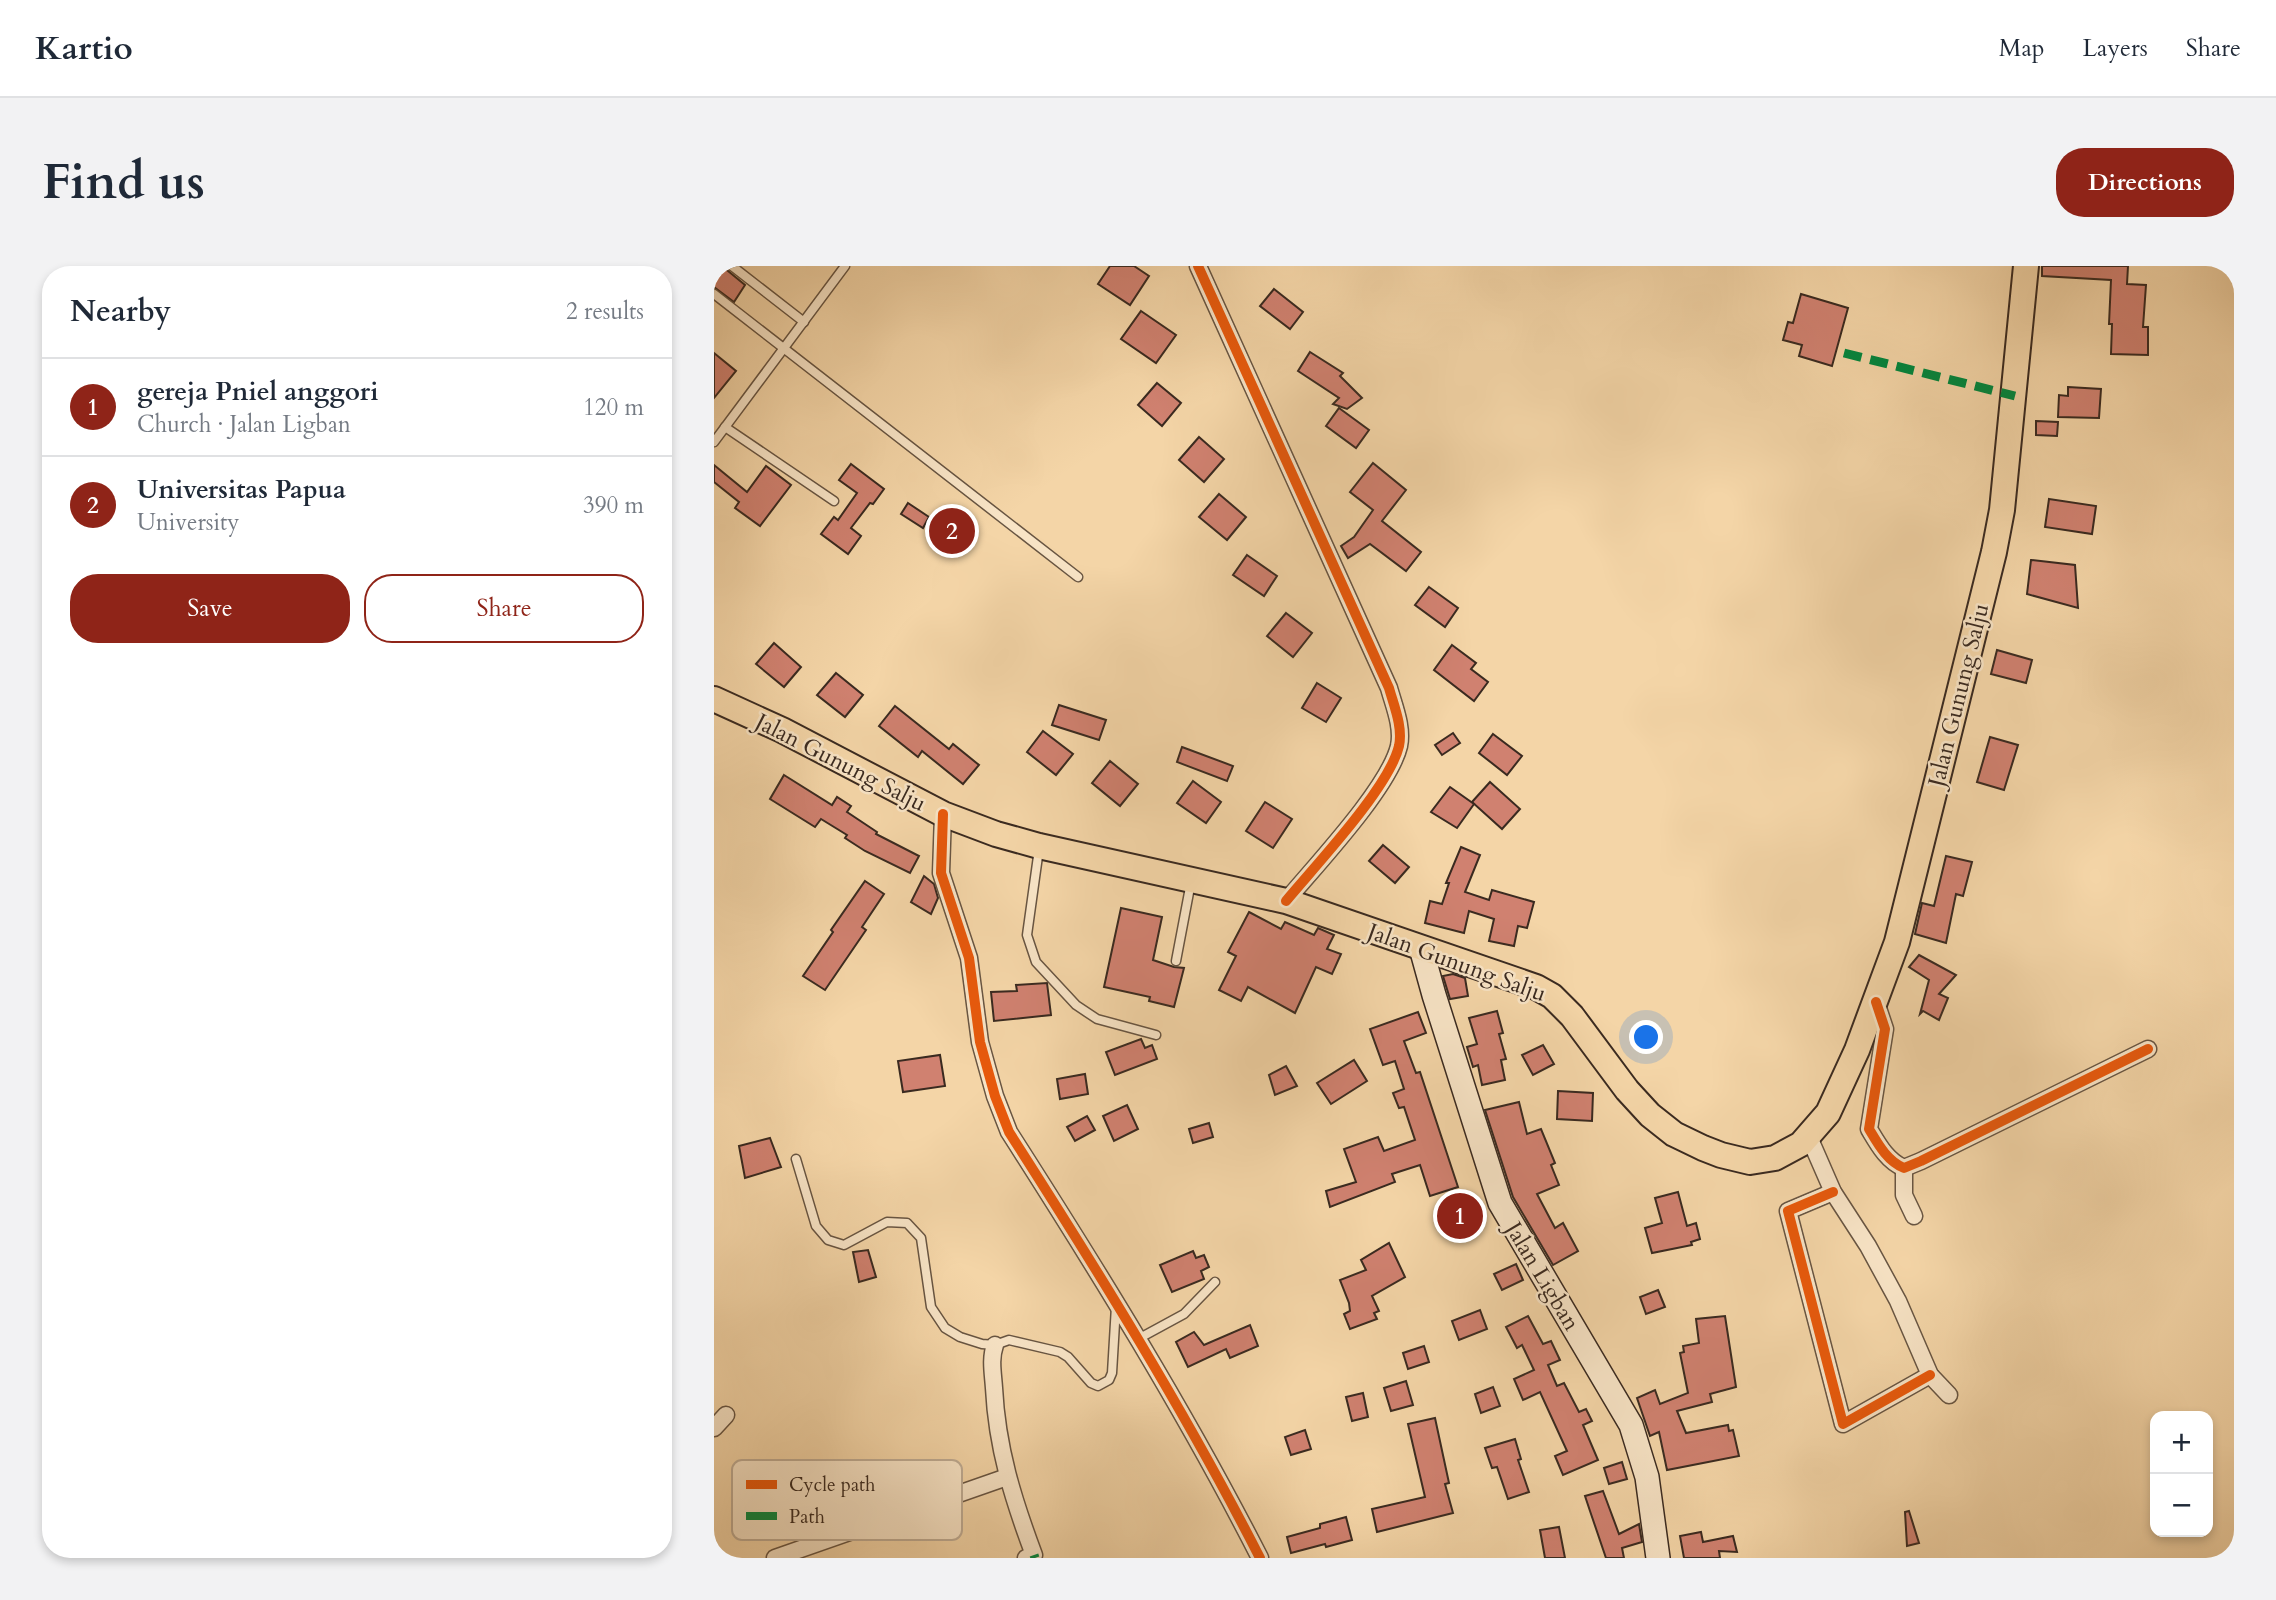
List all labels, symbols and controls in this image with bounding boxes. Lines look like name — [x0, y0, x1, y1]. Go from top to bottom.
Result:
text: Kartio — [35, 26, 133, 71]
text: Map — [1999, 32, 2045, 65]
text: Layers — [2083, 32, 2148, 65]
text: Share — [2186, 32, 2241, 65]
button: Directions — [2056, 148, 2234, 217]
text: Find us — [42, 149, 205, 216]
text: Nearby — [70, 291, 171, 332]
text: 2 results — [566, 296, 644, 327]
text: gereja Pniel anggori — [137, 374, 378, 409]
text: 1 — [87, 392, 99, 423]
text: 120 m — [583, 392, 644, 423]
text: Church · Jalan Ligban — [137, 409, 351, 440]
text: Universitas Papua — [137, 472, 346, 507]
text: 2 — [87, 490, 99, 521]
text: 390 m — [583, 490, 644, 521]
pin: 2 — [929, 505, 975, 557]
text: University — [137, 507, 239, 538]
button: Save — [70, 574, 350, 643]
button: Share — [364, 574, 644, 643]
street label: Jalan Gunung Salju — [1920, 600, 1996, 793]
street label: Jalan Gunung Salju — [747, 705, 931, 819]
street label: Jalan Gunung Salju — [1360, 915, 1550, 1009]
your location — [1629, 1020, 1663, 1054]
pin: 1 — [1437, 1190, 1483, 1242]
street label: Jalan Ligban — [1496, 1214, 1587, 1336]
map controls — [2150, 1411, 2213, 1537]
button: + — [2150, 1411, 2213, 1474]
legend — [732, 1460, 962, 1540]
text: Cycle path — [789, 1472, 876, 1498]
button: − — [2150, 1474, 2213, 1537]
text: Path — [789, 1504, 825, 1530]

